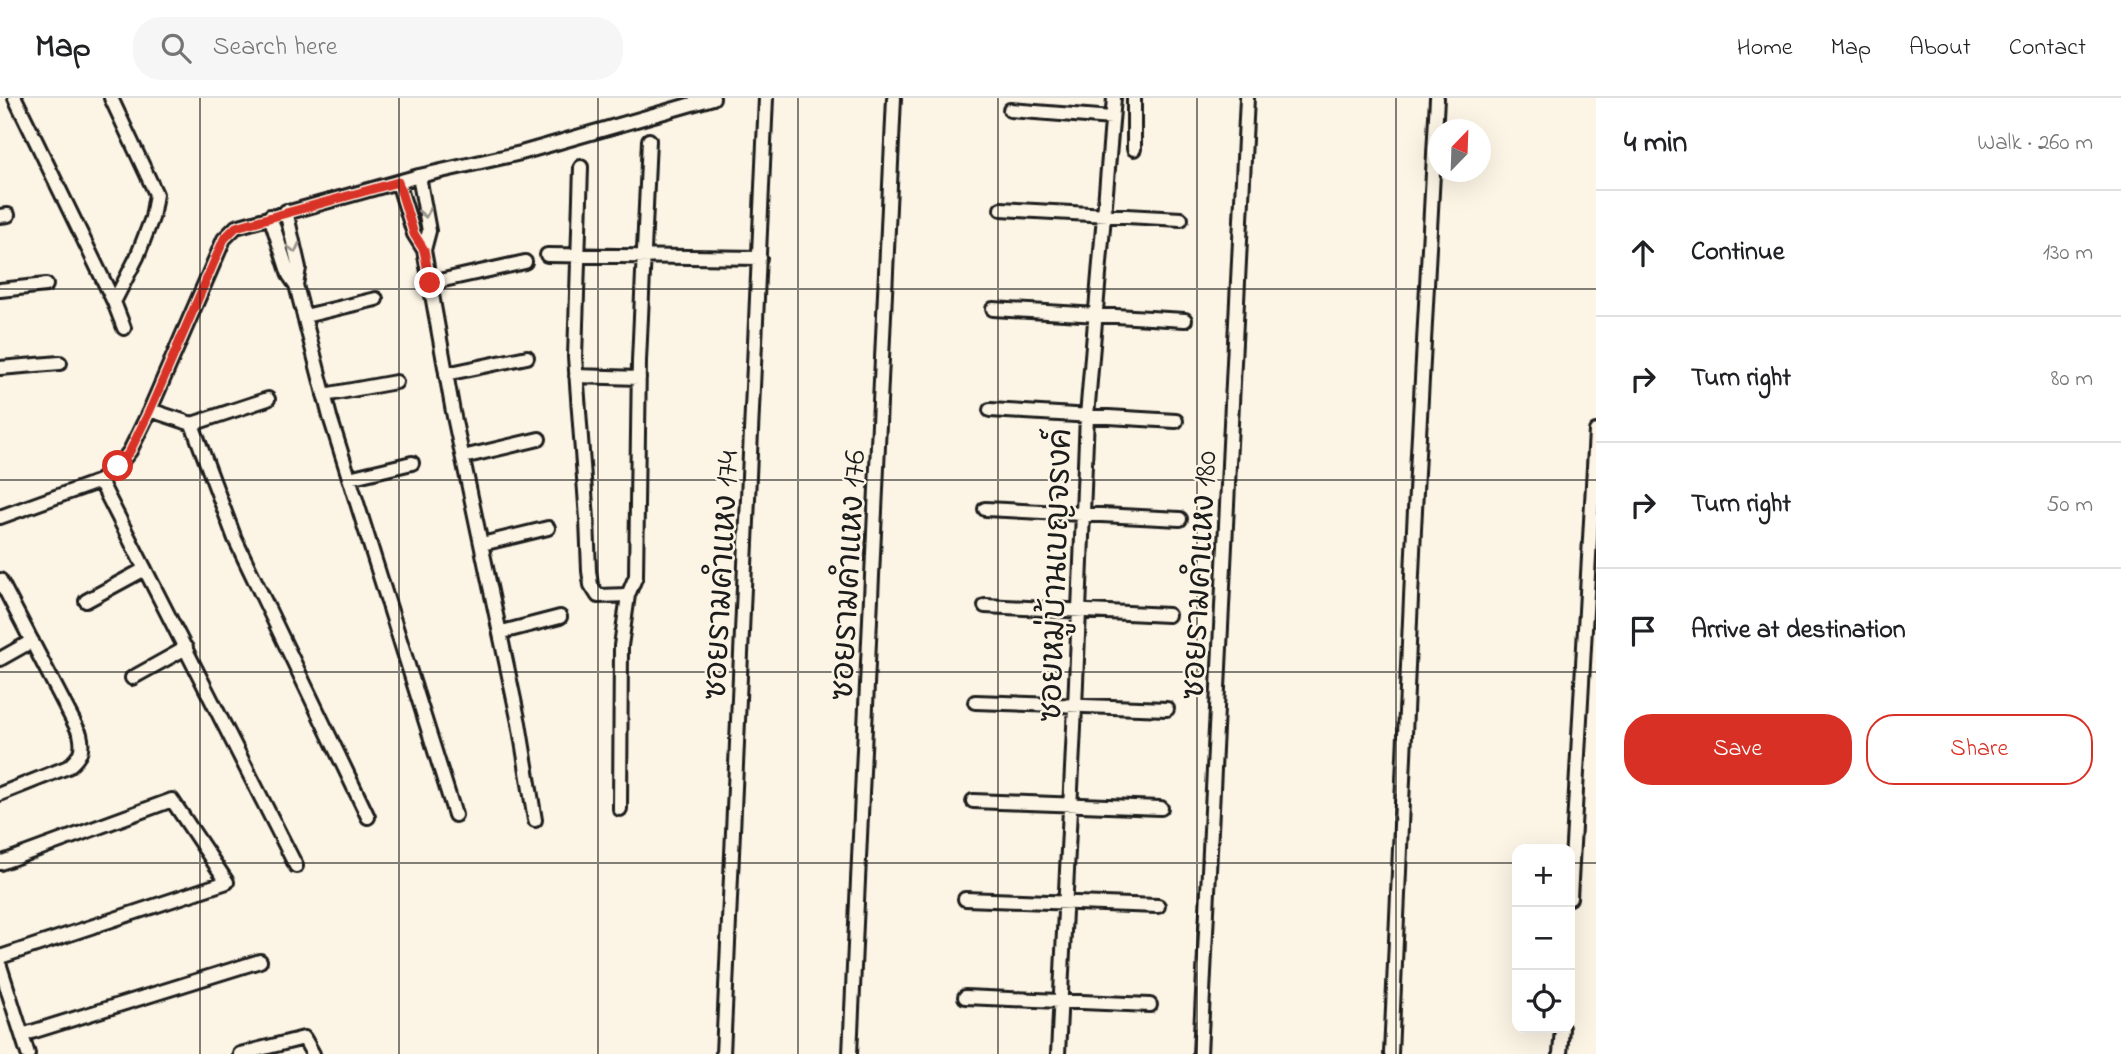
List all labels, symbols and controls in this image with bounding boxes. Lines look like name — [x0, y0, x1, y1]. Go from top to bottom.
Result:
search box — [133, 17, 623, 80]
text: Map — [35, 24, 91, 72]
icon: search — [157, 29, 195, 67]
text: Search here — [213, 29, 337, 67]
text: Home — [1737, 31, 1793, 66]
text: Map — [1831, 31, 1871, 66]
text: About — [1909, 31, 1971, 66]
text: Contact — [2009, 31, 2086, 66]
north arrow — [1428, 119, 1491, 182]
text: 4 min — [1624, 122, 1687, 166]
text: Walk · 260 m — [1977, 127, 2093, 160]
one-way arrow — [417, 207, 432, 219]
icon: ahead — [1624, 234, 1662, 272]
text: Continue — [1691, 234, 1784, 272]
text: 130 m — [2043, 237, 2093, 270]
one-way arrow — [286, 242, 301, 254]
route end — [414, 267, 445, 298]
icon: right — [1624, 360, 1662, 398]
text: Turn right — [1691, 360, 1791, 398]
text: 80 m — [2051, 363, 2093, 396]
street label: ซอยหมู่บ้านเบญจรงค์ — [1028, 427, 1086, 723]
street label: ซอยรามคำแหง 174 — [693, 449, 753, 701]
street label: ซอยรามคำแหง 176 — [820, 449, 881, 701]
route start — [102, 450, 133, 481]
street label: ซอยรามคำแหง 180 — [1172, 450, 1231, 701]
icon: right — [1624, 486, 1662, 524]
text: Turn right — [1691, 486, 1791, 524]
text: 50 m — [2046, 489, 2093, 522]
icon: arrive — [1624, 612, 1662, 650]
text: Arrive at destination — [1691, 612, 1906, 650]
button: Save — [1624, 714, 1852, 785]
button: Share — [1866, 714, 2093, 785]
map controls — [1512, 844, 1575, 1033]
button: + — [1512, 844, 1575, 907]
button: − — [1512, 907, 1575, 970]
button: locate — [1512, 970, 1575, 1033]

